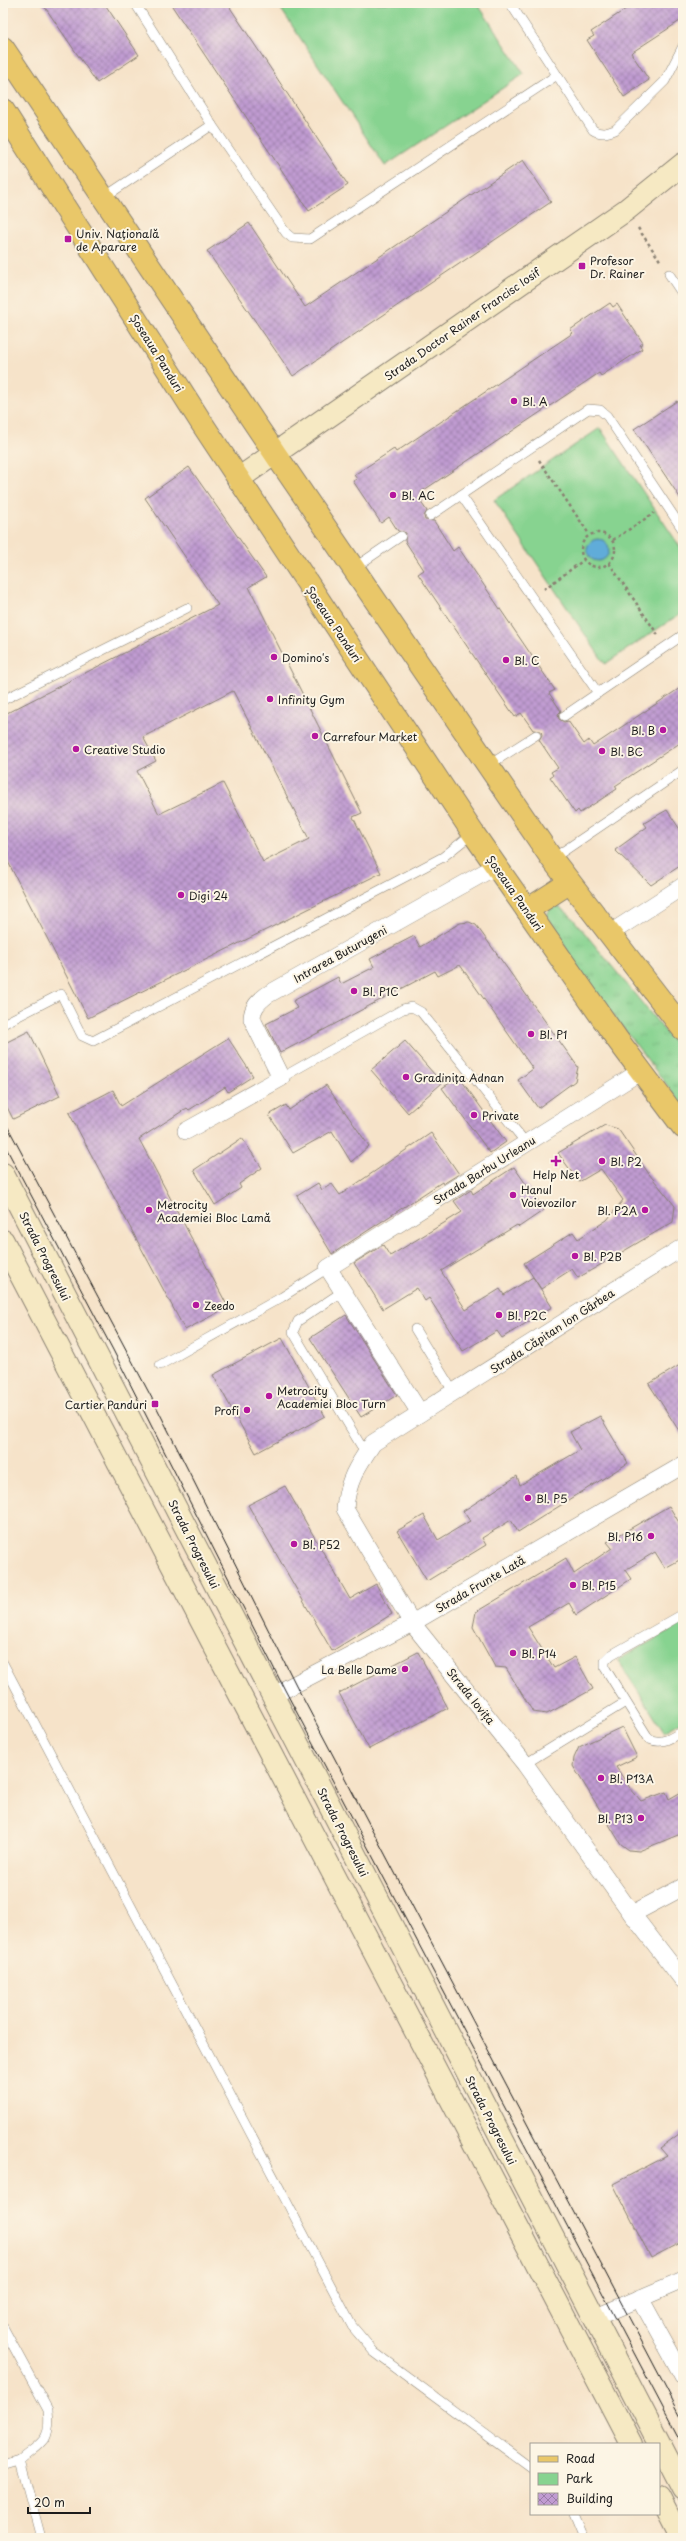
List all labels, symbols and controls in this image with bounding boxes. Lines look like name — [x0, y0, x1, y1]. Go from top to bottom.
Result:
place label: Univ. Națională de Aparare — [76, 225, 159, 255]
marker: Univ. Națională de Aparare — [63, 234, 73, 244]
place label: Profesor Dr. Rainer — [590, 252, 645, 282]
marker: Profesor Dr. Rainer — [577, 261, 587, 271]
street label: Strada Doctor Rainer Francisc Iosif — [381, 263, 545, 385]
street label: Șoseaua Panduri — [126, 311, 188, 395]
place label: Bl. A — [522, 393, 548, 410]
marker: Bl. A — [509, 396, 519, 406]
place label: Bl. AC — [401, 487, 435, 504]
marker: Bl. AC — [388, 490, 398, 500]
street label: Șoseaua Panduri — [302, 582, 366, 666]
place label: Domino's — [282, 649, 329, 666]
marker: Domino's — [269, 652, 279, 662]
place label: Bl. C — [514, 652, 539, 669]
marker: Bl. C — [501, 655, 511, 665]
place label: Infinity Gym — [278, 691, 345, 708]
marker: Infinity Gym — [265, 694, 275, 704]
place label: Bl. B — [631, 722, 655, 739]
marker: Bl. B — [658, 725, 668, 735]
place label: Carrefour Market — [323, 728, 418, 745]
marker: Carrefour Market — [310, 731, 320, 741]
place label: Creative Studio — [84, 741, 165, 758]
place label: Bl. BC — [610, 743, 643, 760]
marker: Creative Studio — [71, 744, 81, 754]
marker: Bl. BC — [597, 746, 607, 756]
street label: Șoseaua Panduri — [483, 852, 547, 934]
place label: Digi 24 — [189, 887, 228, 904]
marker: Digi 24 — [176, 890, 186, 900]
street label: Intrarea Buturugeni — [290, 921, 390, 987]
place label: Bl. P1C — [362, 983, 399, 1000]
marker: Bl. P1C — [349, 986, 359, 996]
place label: Bl. P1 — [539, 1026, 567, 1043]
marker: Bl. P1 — [526, 1029, 536, 1039]
place label: Gradinița Adnan — [414, 1069, 504, 1086]
marker: Gradinița Adnan — [401, 1072, 411, 1082]
place label: Private — [482, 1107, 519, 1124]
marker: Private — [469, 1110, 479, 1120]
street label: Strada Barbu Urleanu — [430, 1132, 538, 1208]
place label: Bl. P2 — [610, 1153, 642, 1170]
marker: Help Net — [551, 1156, 561, 1166]
marker: Bl. P2 — [597, 1156, 607, 1166]
place label: Help Net — [533, 1166, 580, 1183]
place label: Hanul Voievozilor — [521, 1181, 577, 1211]
marker: Hanul Voievozilor — [508, 1190, 518, 1200]
place label: Metrocity Academiei Bloc Lamă — [157, 1196, 271, 1226]
place label: Bl. P2A — [597, 1202, 637, 1219]
marker: Metrocity Academiei Bloc Lamă — [144, 1205, 154, 1215]
marker: Bl. P2A — [640, 1205, 650, 1215]
street label: Strada Progresului — [15, 1208, 75, 1304]
place label: Bl. P2B — [583, 1248, 622, 1265]
marker: Bl. P2B — [570, 1251, 580, 1261]
street label: Strada Căpitan Ion Gârbea — [486, 1284, 618, 1378]
place label: Zeedo — [204, 1297, 235, 1314]
marker: Zeedo — [191, 1300, 201, 1310]
place label: Bl. P2C — [507, 1307, 547, 1324]
marker: Bl. P2C — [494, 1310, 504, 1320]
place label: Metrocity Academiei Bloc Turn — [277, 1382, 386, 1412]
marker: Metrocity Academiei Bloc Turn — [264, 1391, 274, 1401]
place label: Cartier Panduri — [65, 1396, 147, 1413]
marker: Cartier Panduri — [150, 1399, 160, 1409]
place label: Profi — [214, 1402, 239, 1419]
marker: Profi — [242, 1405, 252, 1415]
place label: Bl. P5 — [536, 1490, 568, 1507]
marker: Bl. P5 — [523, 1493, 533, 1503]
street label: Strada Progresului — [164, 1496, 224, 1592]
place label: Bl. P16 — [607, 1528, 643, 1545]
marker: Bl. P16 — [646, 1531, 656, 1541]
place label: Bl. P52 — [302, 1536, 341, 1553]
marker: Bl. P52 — [289, 1539, 299, 1549]
street label: Strada Frunte Lată — [432, 1551, 528, 1617]
place label: Bl. P15 — [581, 1577, 616, 1594]
marker: Bl. P15 — [568, 1580, 578, 1590]
place label: Bl. P14 — [521, 1645, 556, 1662]
marker: Bl. P14 — [508, 1648, 518, 1658]
place label: La Belle Dame — [321, 1661, 397, 1678]
marker: La Belle Dame — [400, 1664, 410, 1674]
street label: Strada Iovița — [443, 1664, 499, 1728]
place label: Bl. P13A — [609, 1770, 654, 1787]
marker: Bl. P13A — [596, 1773, 606, 1783]
street label: Strada Progresului — [313, 1784, 373, 1880]
place label: Bl. P13 — [597, 1810, 633, 1827]
marker: Bl. P13 — [636, 1813, 646, 1823]
street label: Strada Progresului — [461, 2072, 521, 2168]
legend — [530, 2443, 660, 2515]
text: Road — [566, 2449, 595, 2467]
text: Park — [566, 2469, 593, 2487]
scale bar — [28, 2489, 90, 2515]
text: Building — [566, 2489, 613, 2507]
text: 20 m — [34, 2493, 65, 2511]

